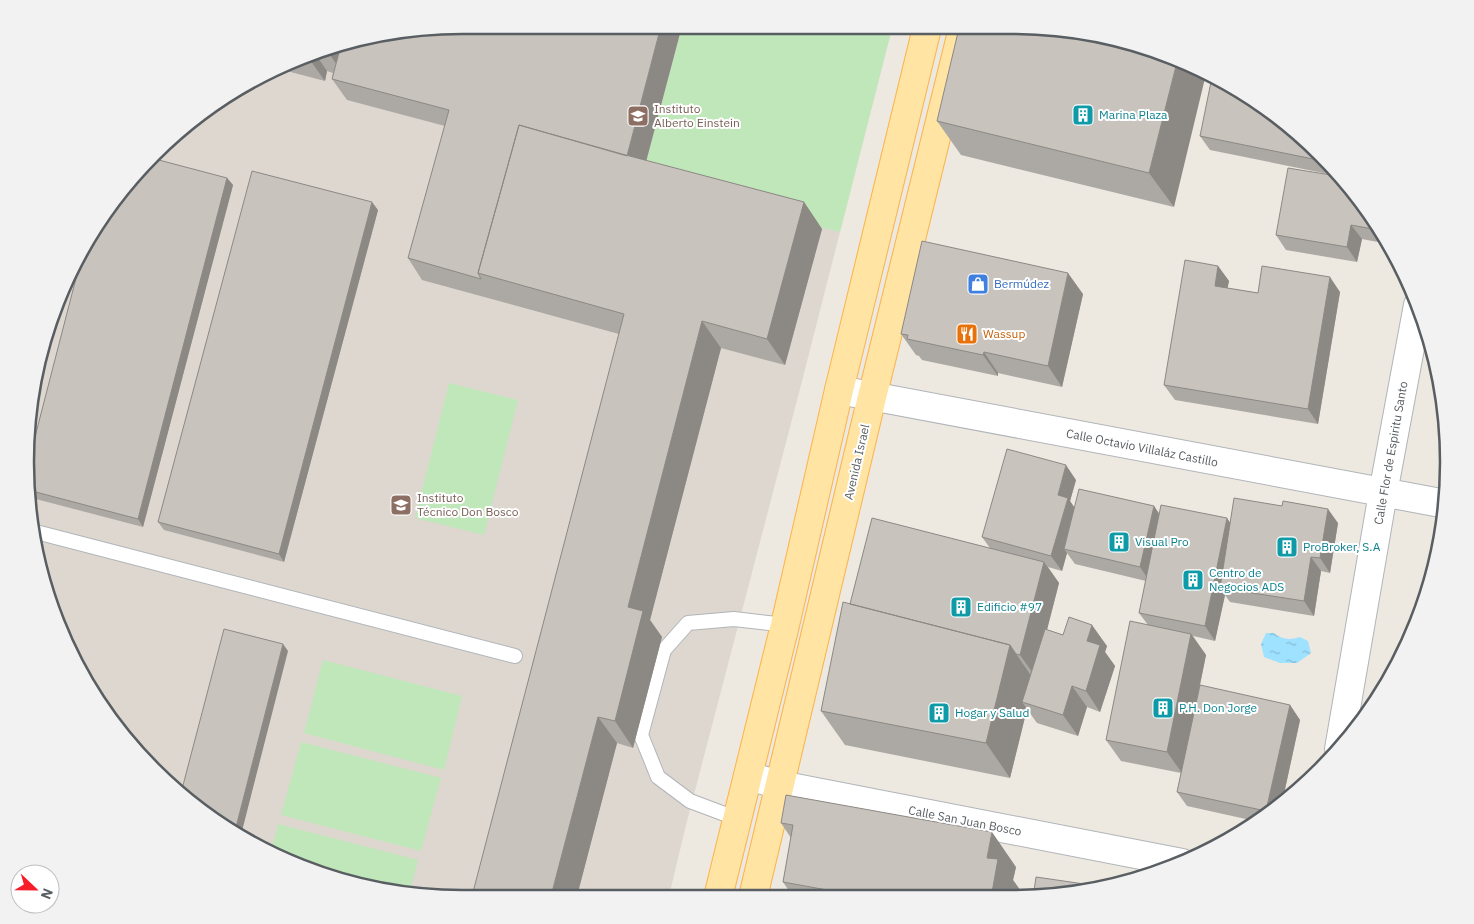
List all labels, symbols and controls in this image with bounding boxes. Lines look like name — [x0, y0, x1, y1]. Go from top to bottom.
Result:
place label: Instituto Alberto Einstein — [654, 101, 740, 130]
building icon: Marina Plaza — [1071, 103, 1095, 127]
school or university icon: Instituto Alberto Einstein — [626, 104, 650, 128]
place label: Marina Plaza — [1099, 107, 1168, 122]
shop icon: Bermúdez — [966, 272, 990, 296]
place label: Bermúdez — [994, 276, 1050, 291]
restaurant icon: Wassup — [955, 322, 979, 346]
place label: Wassup — [983, 326, 1025, 341]
street label: Calle Flor de Espiritu Santo — [1371, 380, 1411, 526]
street label: Avenida Israel — [841, 423, 872, 501]
street label: Calle Octavio Villaláz Castillo — [1065, 425, 1220, 470]
place label: Instituto Técnico Don Bosco — [417, 490, 519, 519]
school or university icon: Instituto Técnico Don Bosco — [389, 493, 413, 517]
building icon: Visual Pro — [1107, 530, 1131, 554]
place label: Visual Pro — [1135, 534, 1189, 549]
building icon: ProBroker, S.A — [1275, 535, 1299, 559]
place label: ProBroker, S.A — [1303, 539, 1381, 554]
place label: Centro de Negocios ADS — [1209, 565, 1284, 594]
building icon: Centro de Negocios ADS — [1181, 568, 1205, 592]
building icon: Edificio #97 — [949, 595, 973, 619]
place label: Edificio #97 — [977, 599, 1042, 614]
building icon: P.H. Don Jorge — [1151, 696, 1175, 720]
place label: P.H. Don Jorge — [1179, 700, 1258, 715]
building icon: Hogar y Salud — [927, 701, 951, 725]
place label: Hogar y Salud — [955, 705, 1029, 720]
street label: Calle San Juan Bosco — [907, 802, 1023, 839]
north arrow — [10, 864, 60, 914]
text: N — [37, 886, 57, 902]

